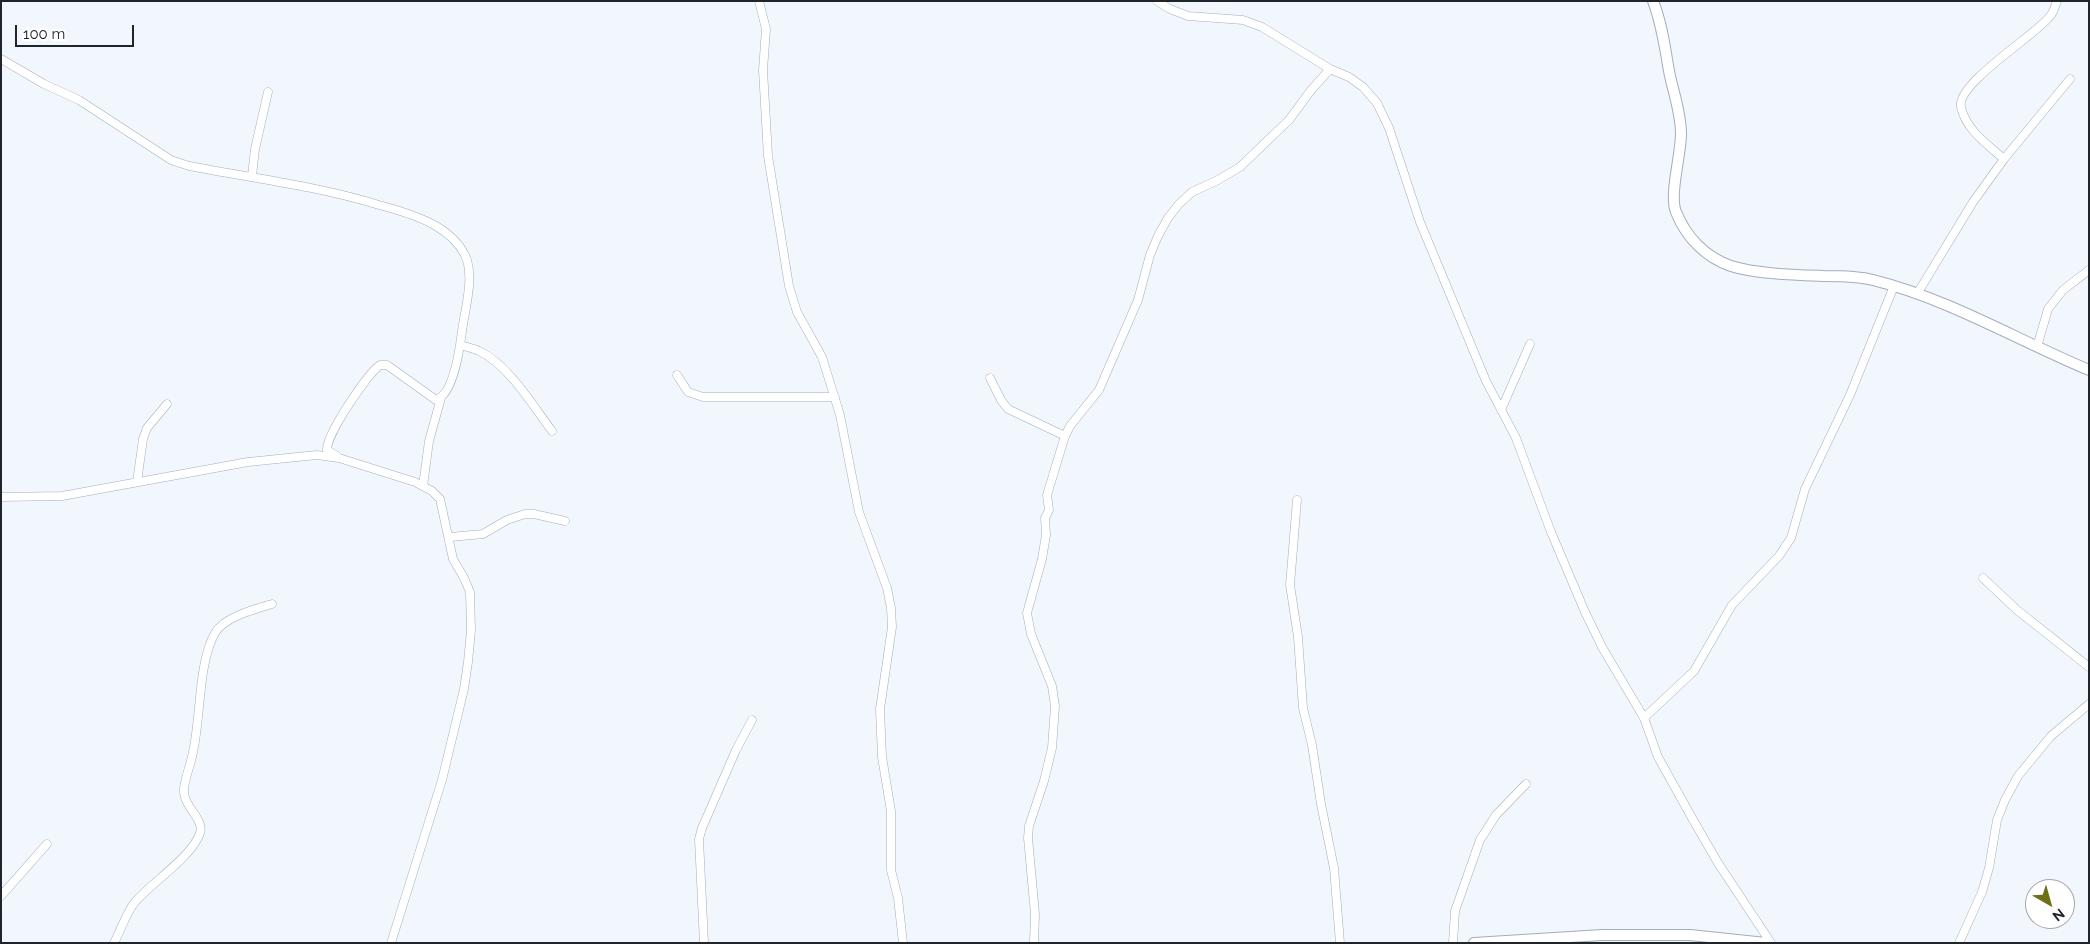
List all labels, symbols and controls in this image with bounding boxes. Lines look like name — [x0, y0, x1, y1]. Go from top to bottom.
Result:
scale bar — [18, 15, 136, 47]
text: 100 m — [23, 25, 65, 43]
north arrow — [2025, 879, 2075, 929]
text: N — [2049, 905, 2068, 925]

